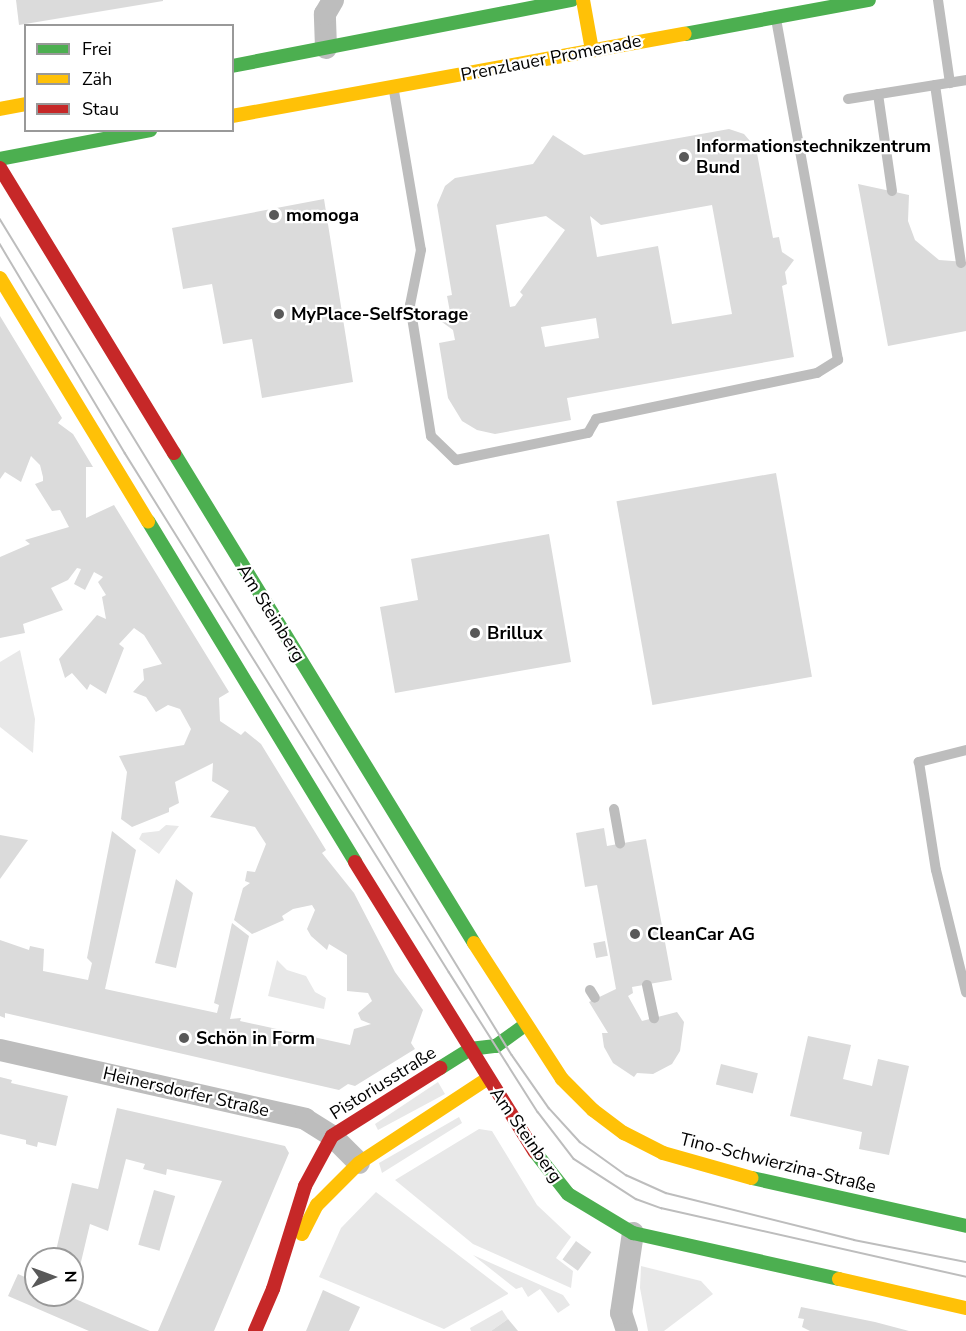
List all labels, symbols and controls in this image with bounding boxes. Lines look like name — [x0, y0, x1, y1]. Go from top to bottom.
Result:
legend — [24, 24, 234, 132]
street label: Prenzlauer Promenade — [459, 30, 643, 86]
text: Frei — [82, 37, 112, 61]
text: Zäh — [82, 67, 112, 91]
text: Stau — [82, 97, 119, 121]
place label: Informationstechnikzentrum Bund — [696, 136, 931, 178]
marker: Informationstechnikzentrum Bund — [677, 150, 691, 164]
place label: momoga — [286, 204, 359, 226]
marker: momoga — [267, 208, 281, 222]
place label: MyPlace-SelfStorage — [291, 303, 468, 325]
marker: MyPlace-SelfStorage — [272, 307, 286, 321]
street label: Am Steinberg — [232, 560, 310, 666]
place label: Brillux — [487, 622, 543, 644]
marker: Brillux — [468, 626, 482, 640]
place label: CleanCar AG — [647, 923, 755, 945]
marker: CleanCar AG — [628, 927, 642, 941]
place label: Schön in Form — [196, 1027, 315, 1049]
marker: Schön in Form — [177, 1031, 191, 1045]
street label: Pistoriusstraße — [326, 1042, 440, 1124]
street label: Heinersdorfer Straße — [101, 1062, 271, 1122]
street label: Am Steinberg — [485, 1083, 567, 1187]
street label: Tino-Schwierzina-Straße — [678, 1128, 878, 1198]
north arrow — [24, 1247, 84, 1307]
text: N — [59, 1271, 81, 1283]

